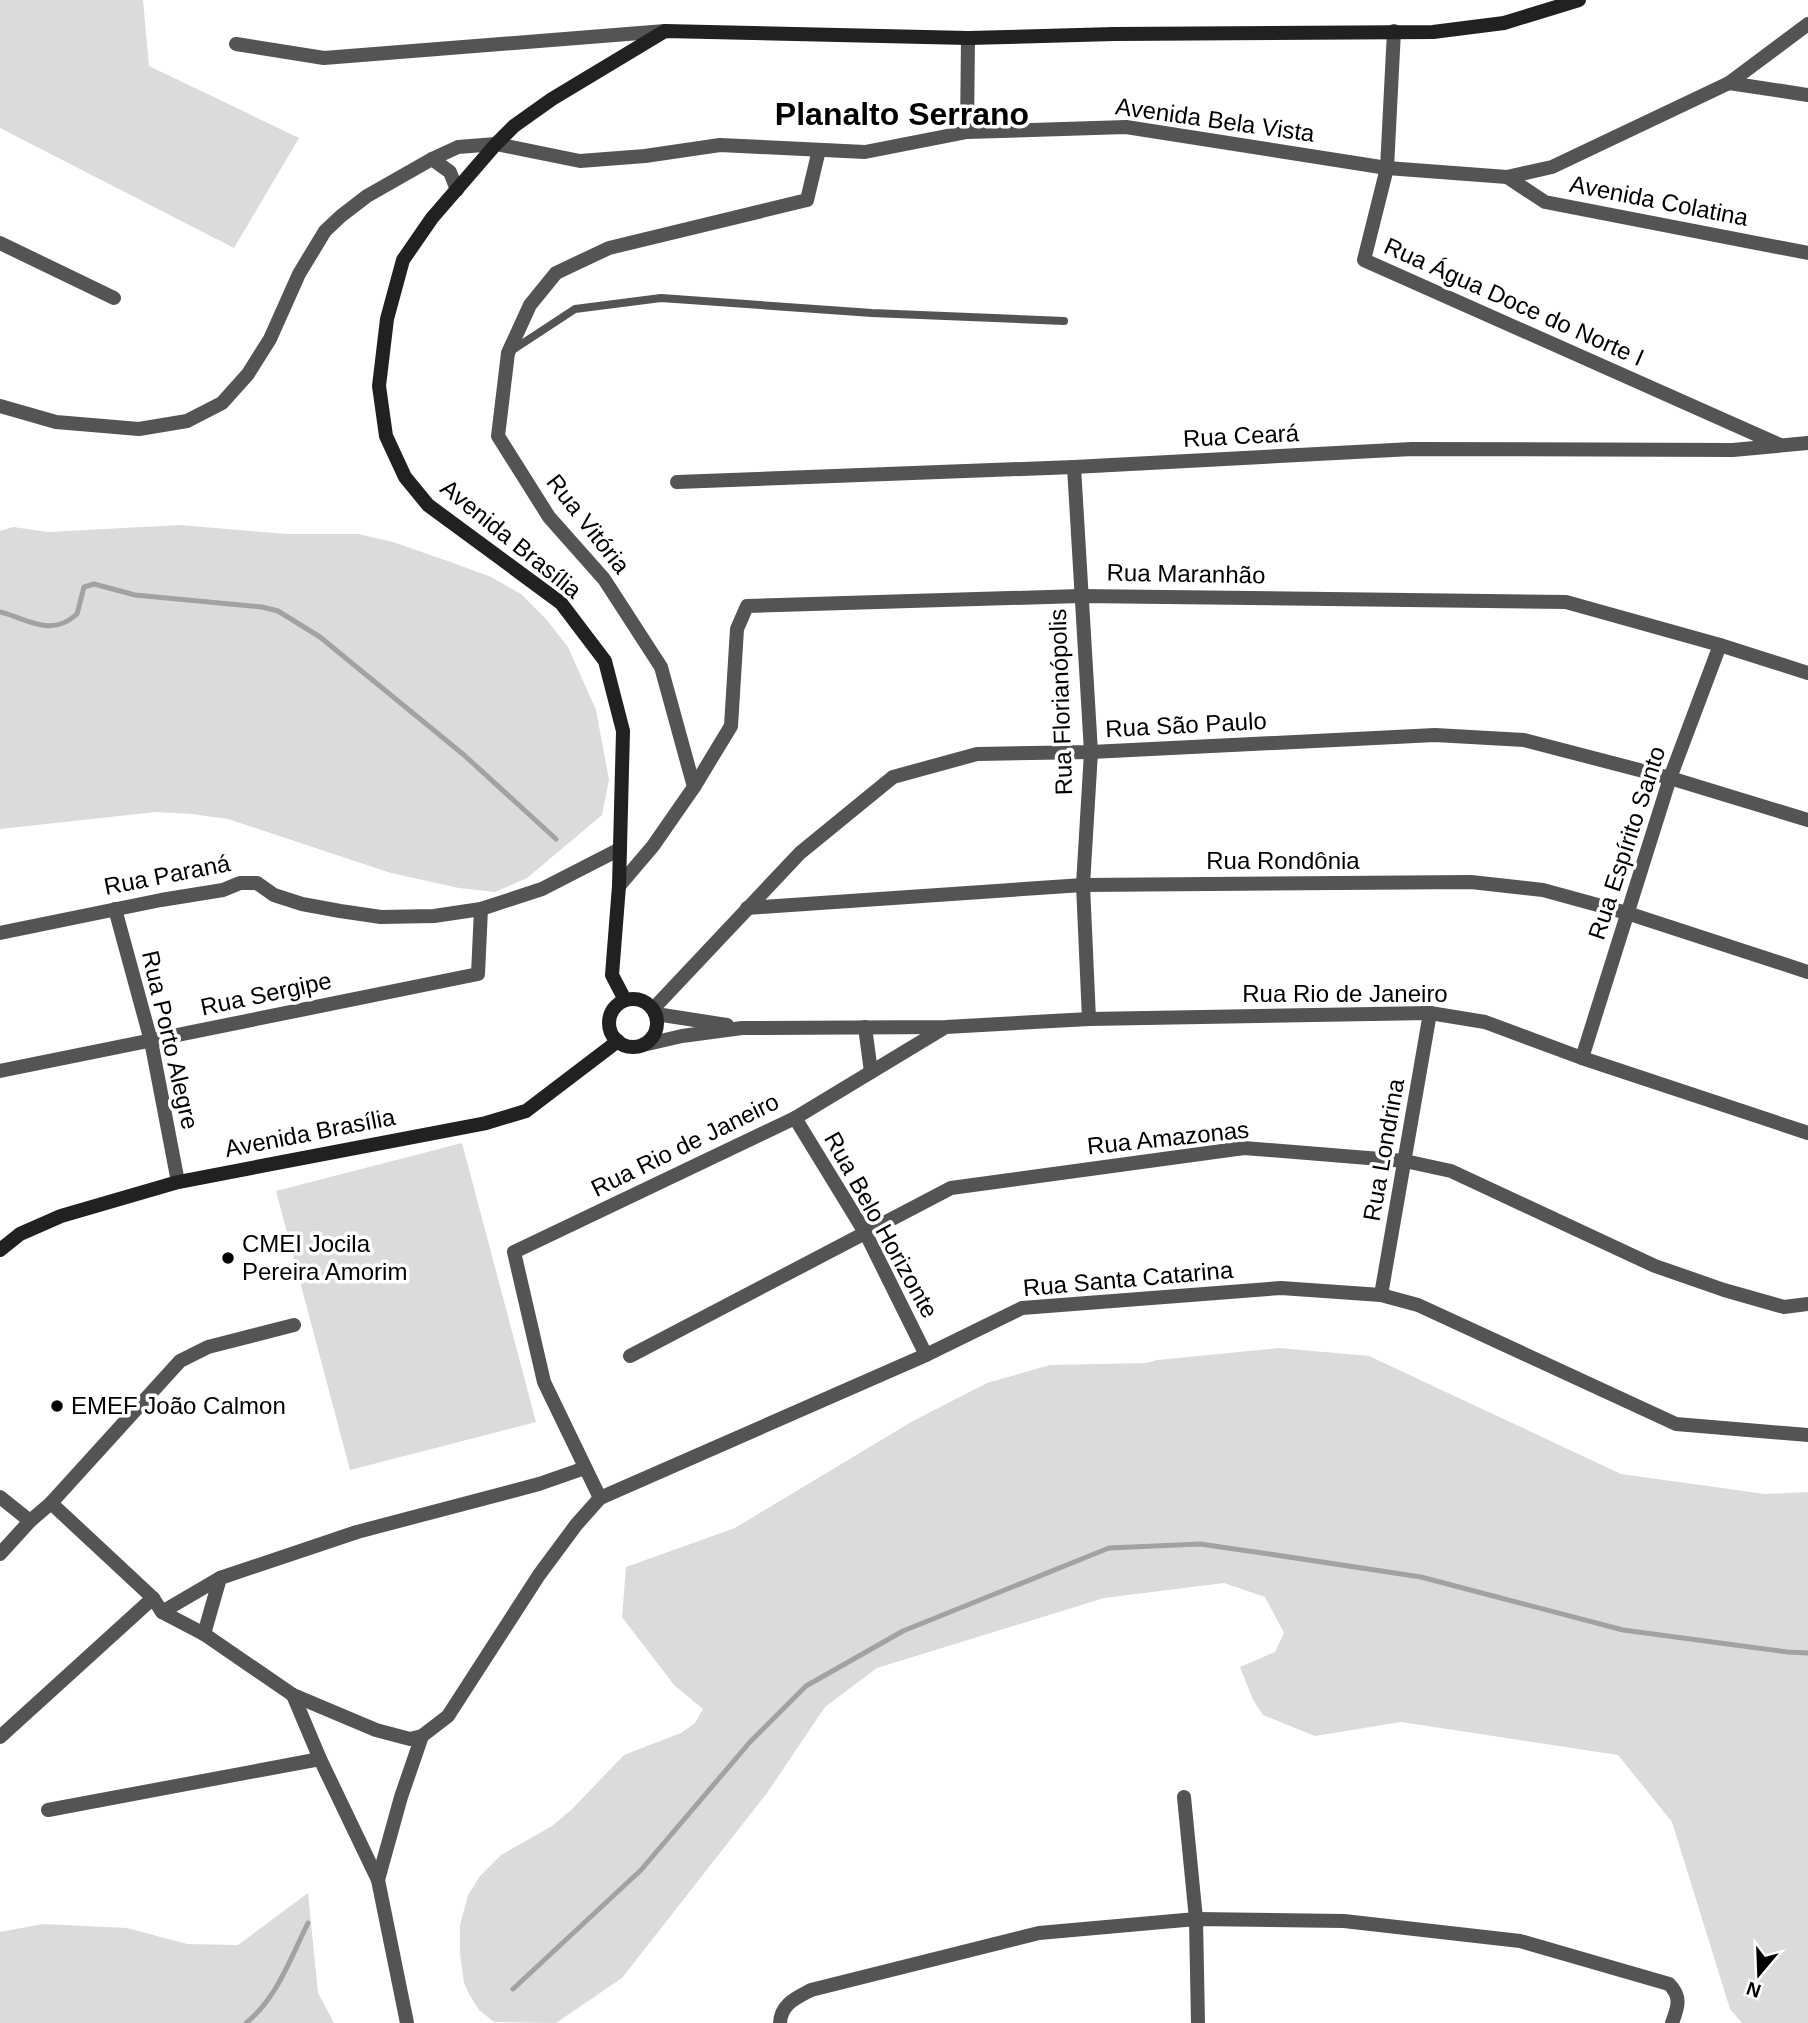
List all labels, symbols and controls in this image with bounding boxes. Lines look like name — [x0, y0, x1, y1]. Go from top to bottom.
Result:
street label: Avenida Bela Vista — [1114, 92, 1317, 147]
district label: Planalto Serrano — [775, 96, 1029, 132]
street label: Avenida Colatina — [1568, 170, 1751, 231]
street label: Rua Água Doce do Norte I — [1380, 232, 1648, 371]
street label: Rua Ceará — [1182, 419, 1300, 452]
street label: Rua Vitória — [541, 469, 636, 579]
street label: Avenida Brasília — [436, 474, 588, 604]
street label: Rua Maranhão — [1106, 559, 1266, 588]
street label: Rua Florianópolis — [1044, 608, 1077, 796]
street label: Rua São Paulo — [1105, 707, 1267, 742]
street label: Rua Espírito Santo — [1583, 743, 1670, 943]
street label: Rua Rondônia — [1206, 847, 1360, 874]
street label: Rua Paraná — [101, 849, 233, 900]
street label: Rua Porto Alegre — [137, 948, 204, 1132]
street label: Rua Sergipe — [198, 966, 334, 1021]
street label: Rua Rio de Janeiro — [1242, 980, 1448, 1007]
street label: Rua Londrina — [1358, 1076, 1409, 1223]
street label: Rua Rio de Janeiro — [587, 1087, 783, 1202]
street label: Avenida Brasília — [222, 1103, 398, 1162]
street label: Rua Amazonas — [1086, 1116, 1250, 1159]
street label: Rua Belo Horizonte — [819, 1127, 944, 1322]
place label: CMEI Jocila Pereira Amorim — [242, 1230, 407, 1285]
marker: CMEI Jocila Pereira Amorim — [220, 1250, 236, 1266]
street label: Rua Santa Catarina — [1022, 1256, 1235, 1301]
place label: EMEF João Calmon — [71, 1392, 286, 1419]
marker: EMEF João Calmon — [49, 1398, 65, 1414]
north arrow — [1724, 1939, 1794, 2009]
text: N — [1744, 1977, 1764, 2002]

